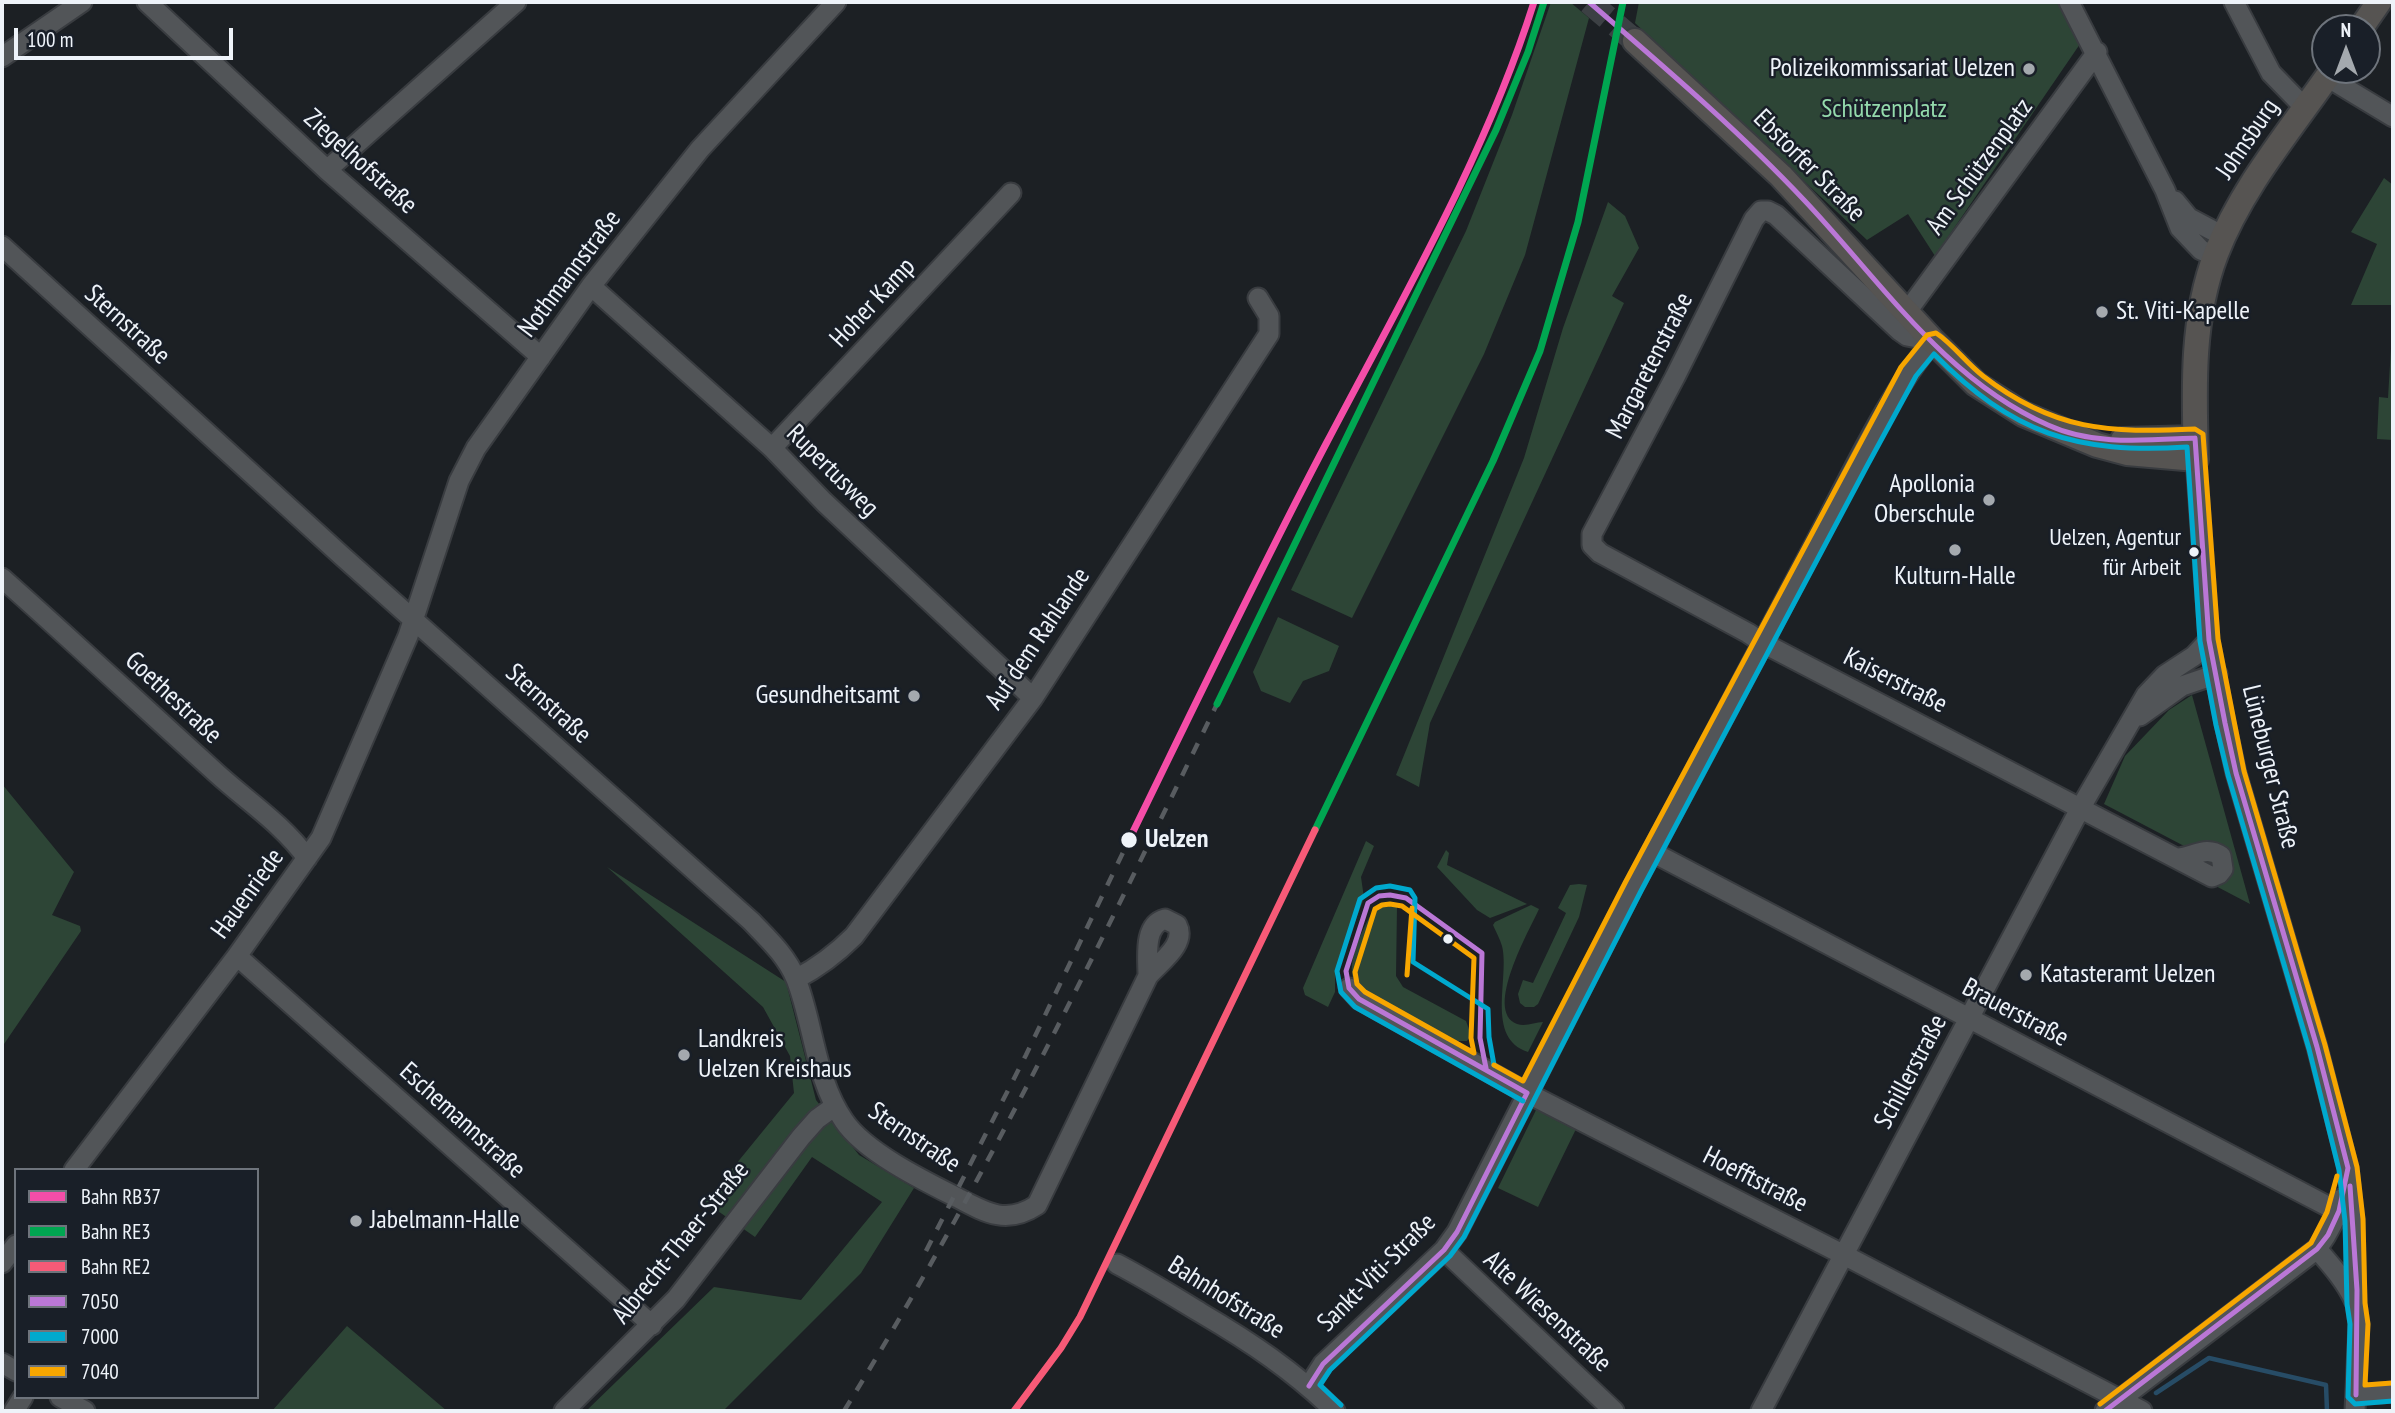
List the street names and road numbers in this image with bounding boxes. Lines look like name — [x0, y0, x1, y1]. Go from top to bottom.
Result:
street label: Am Schützenplatz — [1920, 93, 2040, 241]
street label: Johnsburg — [2210, 93, 2286, 185]
street label: Ziegelhofstraße — [297, 103, 423, 221]
street label: Ebstorfer Straße — [1746, 103, 1872, 229]
street label: Nothmannstraße — [512, 204, 628, 344]
street label: Hoher Kamp — [824, 252, 922, 354]
street label: Sternstraße — [78, 279, 176, 371]
street label: Margaretenstraße — [1600, 288, 1700, 444]
street label: Rupertusweg — [779, 418, 885, 524]
street label: Auf dem Rahlande — [979, 562, 1097, 716]
street label: Kaiserstraße — [1838, 642, 1952, 720]
street label: Goethestraße — [118, 645, 228, 751]
street label: Sternstraße — [499, 658, 597, 750]
street label: Lüneburger Straße — [2235, 682, 2305, 852]
street label: Hauenriede — [205, 843, 291, 945]
street label: Brauerstraße — [1957, 972, 2073, 1054]
street label: Schillerstraße — [1868, 1010, 1954, 1134]
street label: Eschemannstraße — [393, 1056, 531, 1186]
street label: Sternstraße — [862, 1096, 966, 1180]
street label: Hoefftstraße — [1698, 1140, 1812, 1220]
street label: Albrecht-Thaer-Straße — [606, 1156, 756, 1330]
street label: Sankt-Viti-Straße — [1311, 1207, 1443, 1339]
street label: Alte Wiesenstraße — [1477, 1245, 1617, 1379]
street label: Bahnhofstraße — [1162, 1250, 1290, 1346]

